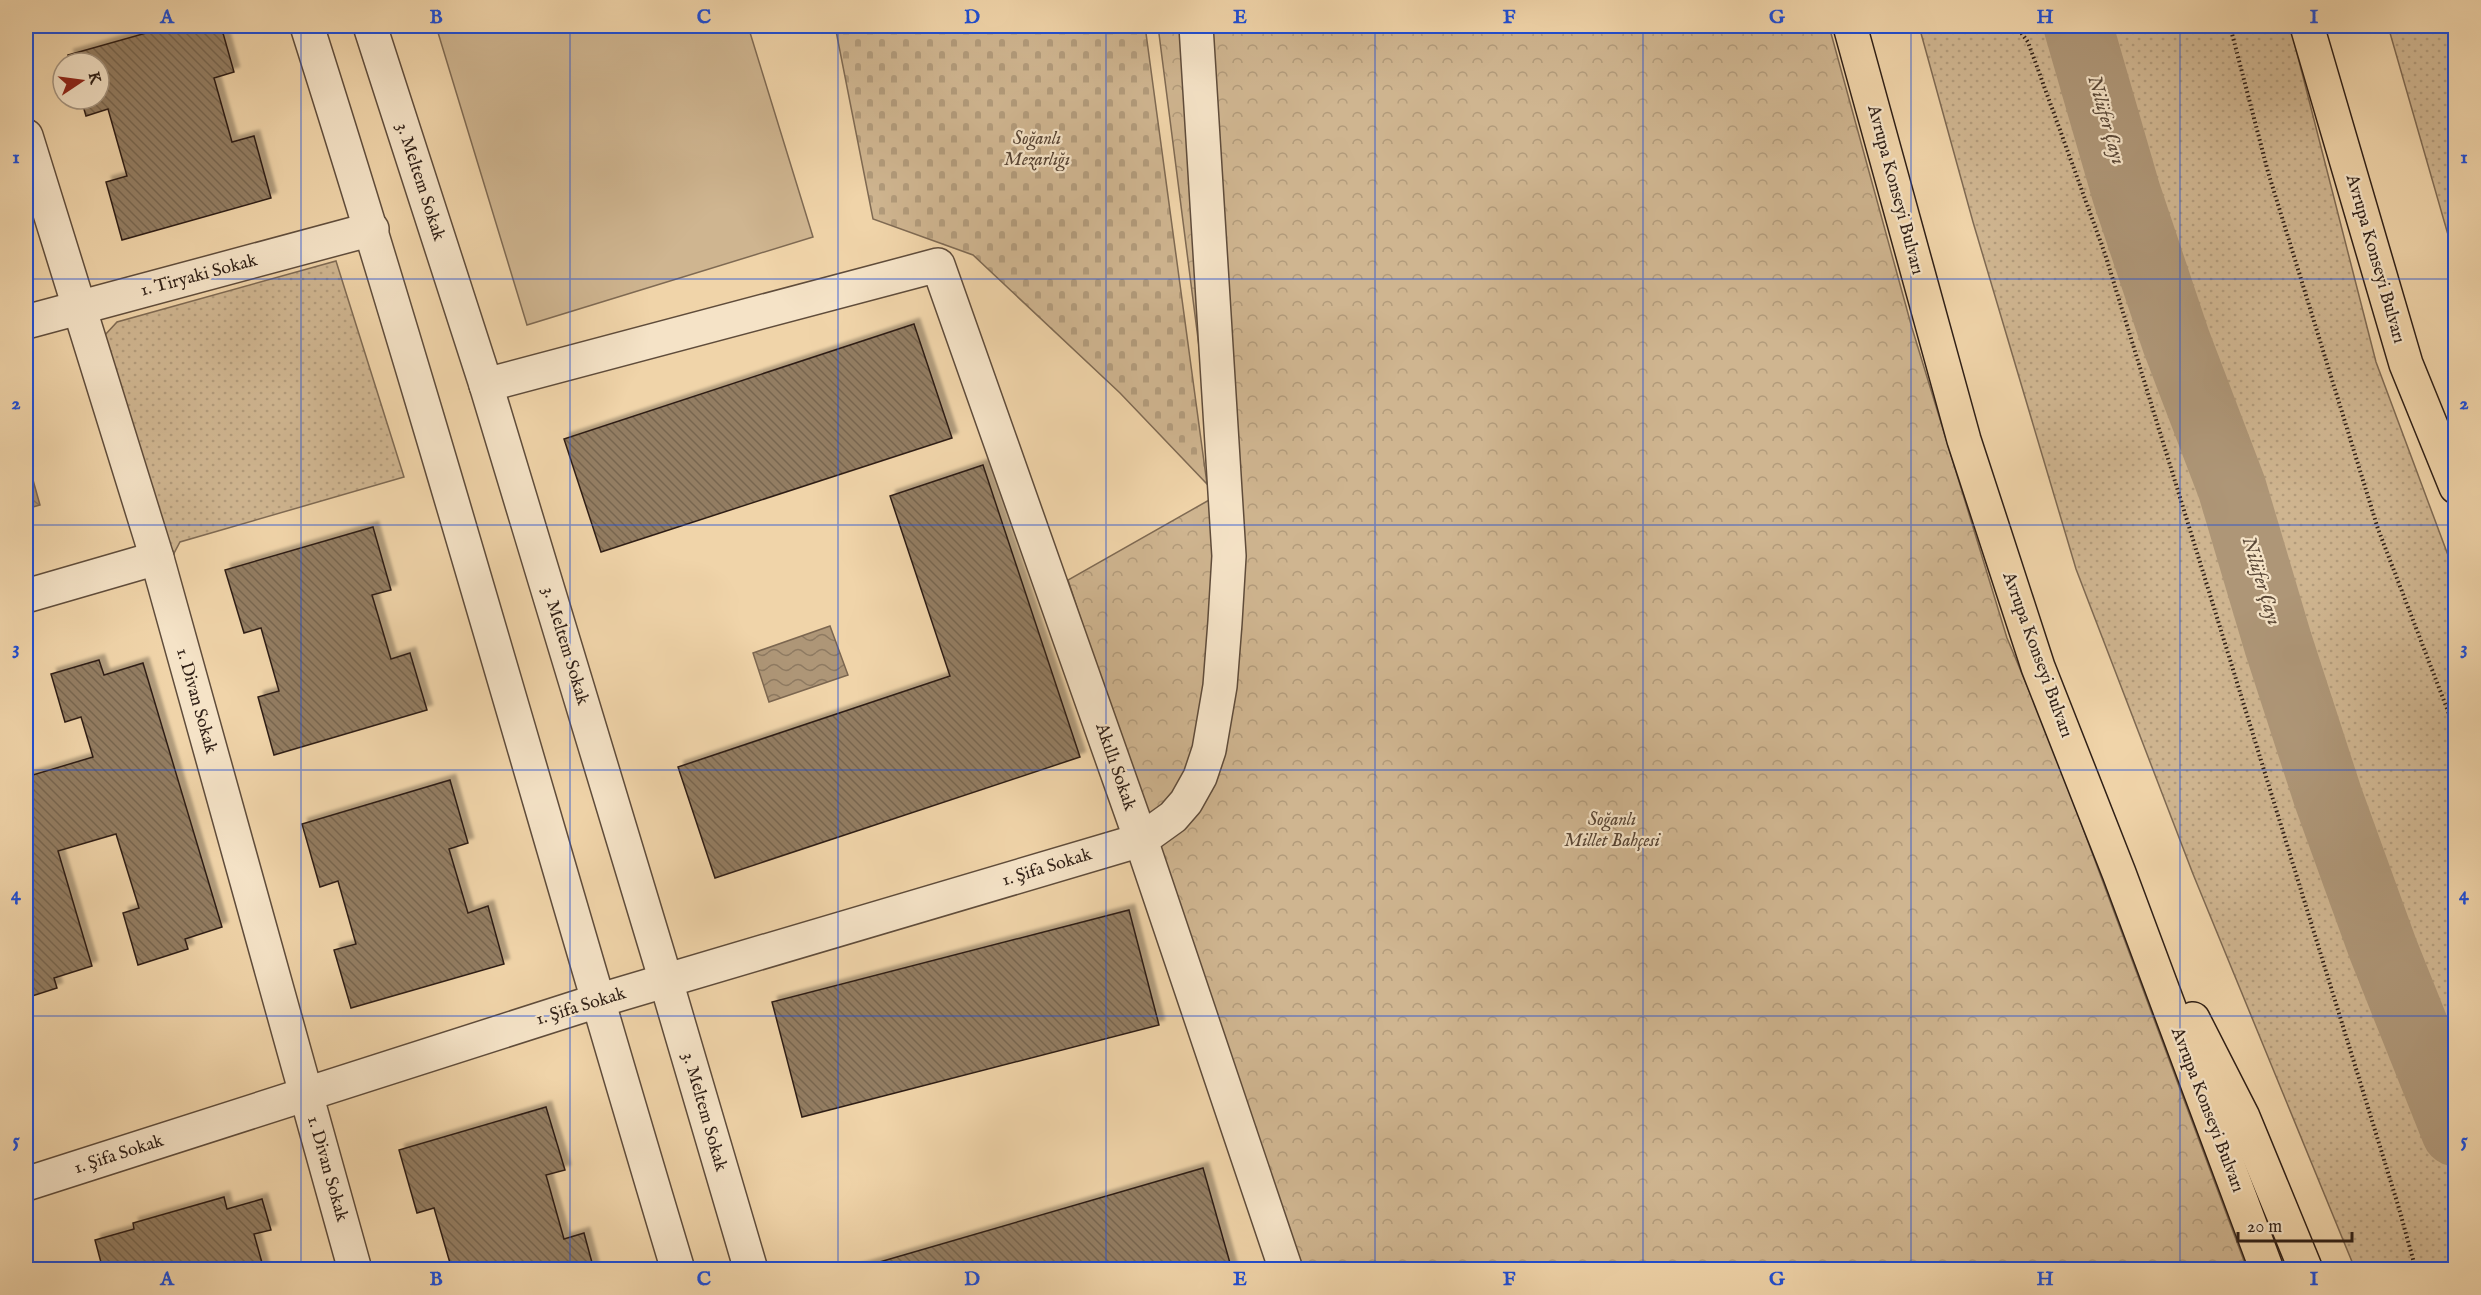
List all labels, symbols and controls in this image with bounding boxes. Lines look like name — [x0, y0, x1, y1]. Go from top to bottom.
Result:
text: A — [159, 5, 175, 30]
text: B — [429, 5, 443, 30]
text: C — [697, 5, 711, 30]
text: D — [964, 5, 980, 30]
text: E — [1233, 5, 1247, 30]
text: F — [1503, 5, 1516, 30]
text: G — [1769, 5, 1786, 30]
text: H — [2036, 5, 2054, 30]
text: I — [2310, 5, 2319, 30]
north arrow — [51, 51, 111, 111]
text: K — [83, 70, 105, 87]
water label: Nilüfer Çayı — [2081, 73, 2131, 167]
street label: Avrupa Konseyi Bulvarı — [1861, 102, 1929, 277]
street label: 3. Meltem Sokak — [390, 120, 450, 244]
park label: Soğanlı Mezarlığı — [1004, 128, 1070, 172]
text: 1 — [12, 145, 20, 170]
text: 1 — [2460, 145, 2468, 170]
street label: Avrupa Konseyi Bulvarı — [2340, 171, 2410, 346]
street label: 1. Tiryaki Sokak — [138, 249, 260, 303]
text: 2 — [11, 391, 21, 416]
text: 2 — [2459, 391, 2469, 416]
water label: Nilüfer Çayı — [2236, 534, 2286, 628]
street label: Avrupa Konseyi Bulvarı — [1996, 568, 2078, 741]
street label: 3. Meltem Sokak — [536, 584, 594, 708]
text: 3 — [12, 636, 20, 661]
text: 3 — [2460, 636, 2468, 661]
street label: 1. Divan Sokak — [170, 646, 222, 757]
street label: Akıllı Sokak — [1089, 719, 1141, 814]
park label: Soğanlı Millet Bahçesi — [1564, 809, 1662, 853]
street label: 1. Şifa Sokak — [999, 843, 1095, 893]
text: 4 — [11, 882, 22, 907]
text: 4 — [2459, 882, 2470, 907]
street label: 1. Şifa Sokak — [533, 982, 629, 1032]
street label: Avrupa Konseyi Bulvarı — [2165, 1023, 2249, 1196]
street label: 3. Meltem Sokak — [676, 1050, 732, 1174]
street label: 1. Divan Sokak — [301, 1114, 353, 1225]
text: 5 — [12, 1128, 20, 1153]
text: 5 — [2460, 1128, 2468, 1153]
street label: 1. Şifa Sokak — [71, 1130, 167, 1180]
scale bar — [2238, 1205, 2352, 1243]
text: 20 m — [2247, 1216, 2282, 1239]
text: A — [159, 1267, 175, 1292]
text: B — [429, 1267, 443, 1292]
text: C — [697, 1267, 711, 1292]
text: D — [964, 1267, 980, 1292]
text: E — [1233, 1267, 1247, 1292]
text: F — [1503, 1267, 1516, 1292]
text: G — [1769, 1267, 1786, 1292]
text: H — [2036, 1267, 2054, 1292]
text: I — [2310, 1267, 2319, 1292]

